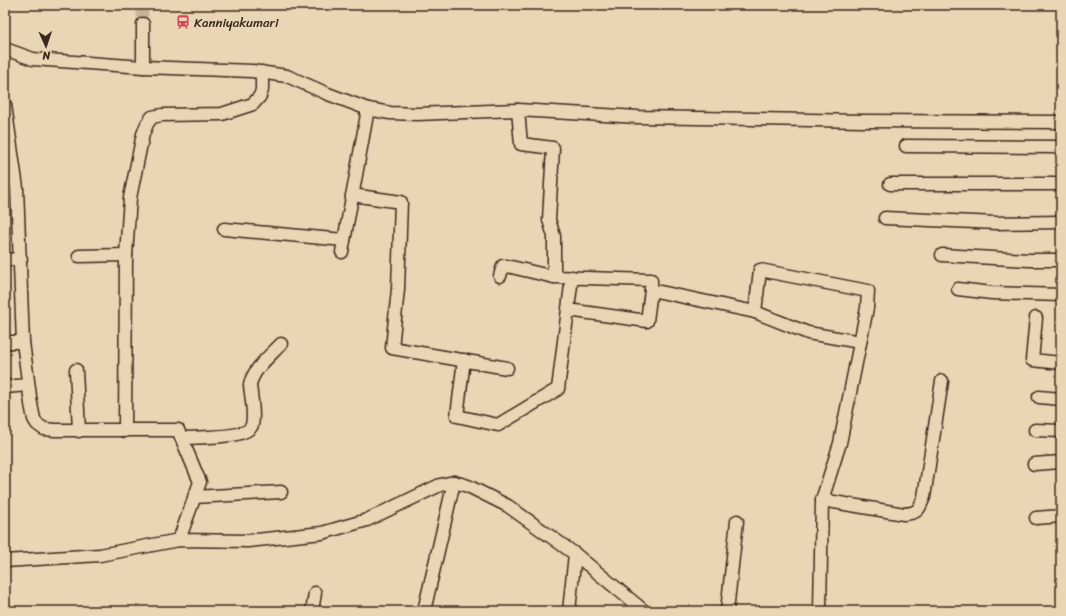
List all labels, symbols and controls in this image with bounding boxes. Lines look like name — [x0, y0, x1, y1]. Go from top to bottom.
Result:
place label: Kanniyakumari — [194, 11, 279, 34]
station icon: Kanniyakumari — [175, 14, 191, 30]
north arrow — [26, 26, 66, 66]
text: N — [42, 46, 52, 65]

